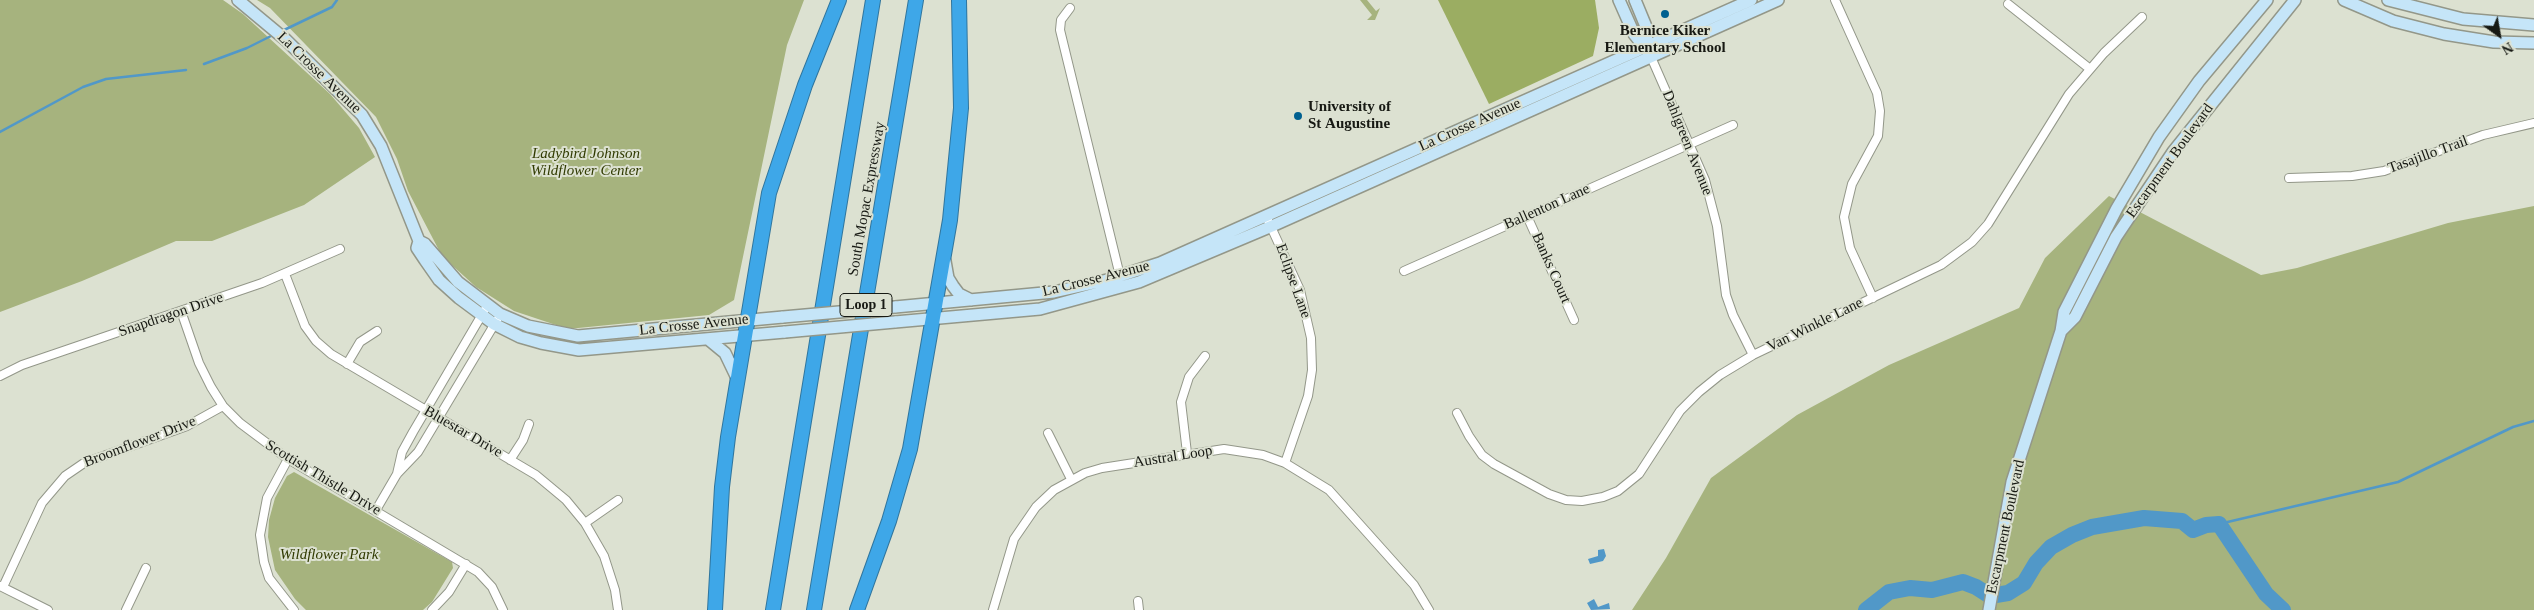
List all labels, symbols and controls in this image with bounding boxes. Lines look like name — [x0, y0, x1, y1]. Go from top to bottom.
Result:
marker: Bernice Kiker Elementary School — [1659, 8, 1671, 20]
north arrow — [2474, 10, 2524, 60]
place label: Bernice Kiker Elementary School — [1604, 22, 1726, 57]
street label: La Crosse Avenue — [273, 28, 365, 118]
text: N — [2499, 39, 2515, 57]
street label: Dahlgreen Avenue — [1658, 88, 1716, 198]
street label: La Crosse Avenue — [1416, 94, 1524, 156]
place label: University of St Augustine — [1308, 98, 1391, 133]
street label: Escarpment Boulevard — [2122, 100, 2218, 222]
marker: University of St Augustine — [1292, 110, 1304, 122]
street label: South Mopac Expressway — [845, 120, 889, 278]
street label: Tasajillo Trail — [2386, 132, 2470, 178]
park label: Ladybird Johnson Wildflower Center — [531, 145, 641, 180]
street label: Ballenton Lane — [1501, 180, 1593, 234]
street label: Banks Court — [1527, 230, 1575, 306]
street label: Eclipse Lane — [1271, 241, 1315, 321]
street label: La Crosse Avenue — [1041, 257, 1151, 301]
street label: Snapdragon Drive — [116, 289, 226, 341]
road number: Loop 1 — [840, 294, 892, 316]
street label: Van Winkle Lane — [1764, 294, 1866, 356]
street label: La Crosse Avenue — [639, 310, 749, 340]
street label: Bluestar Drive — [420, 402, 506, 462]
street label: Broomflower Drive — [81, 412, 199, 472]
street label: Scottish Thistle Drive — [262, 436, 384, 520]
street label: Austral Loop — [1132, 442, 1214, 472]
street label: Escarpment Boulevard — [1983, 458, 2029, 596]
park label: Wildflower Park — [280, 546, 378, 564]

